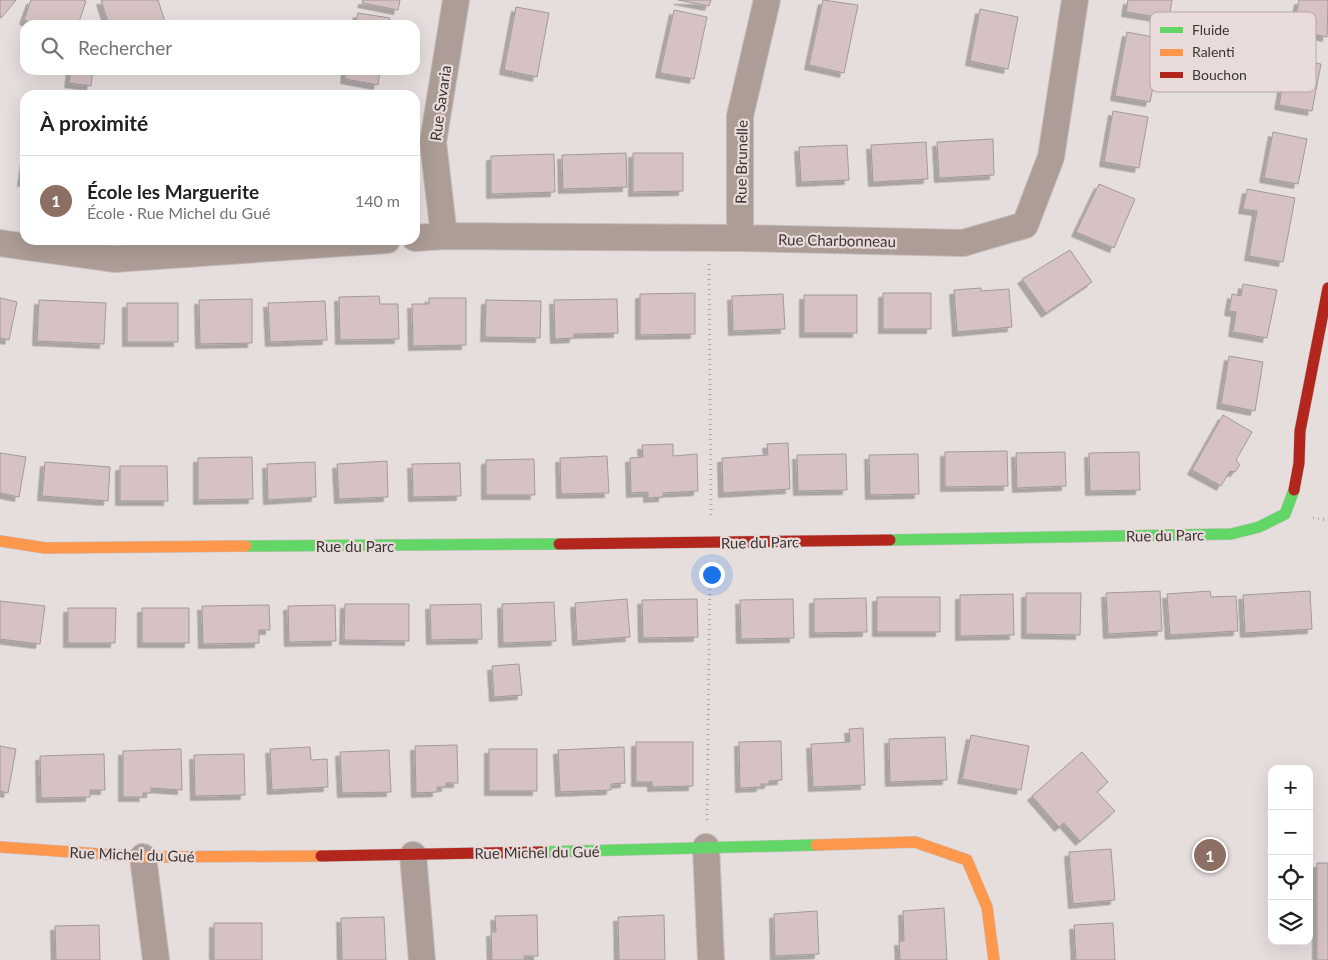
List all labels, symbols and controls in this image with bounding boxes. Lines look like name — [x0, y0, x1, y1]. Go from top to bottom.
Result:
legend — [1150, 12, 1316, 92]
search box — [20, 20, 420, 75]
text: Fluide — [1192, 21, 1230, 38]
icon: search — [38, 34, 66, 62]
text: Rechercher — [78, 36, 172, 59]
text: Ralenti — [1192, 43, 1235, 60]
street label: Rue Savaria — [426, 64, 454, 142]
text: Bouchon — [1192, 66, 1247, 83]
text: À proximité — [40, 110, 148, 135]
street label: Rue Brunelle — [731, 120, 751, 204]
text: École les Marguerite — [87, 180, 259, 203]
text: 1 — [51, 191, 61, 210]
text: 140 m — [355, 191, 400, 210]
text: École · Rue Michel du Gué — [87, 203, 271, 222]
street label: Rue Charbonneau — [778, 230, 896, 250]
street label: Rue du Parc — [1126, 525, 1204, 545]
street label: Rue du Parc — [721, 532, 799, 552]
street label: Rue du Parc — [316, 537, 394, 555]
your location — [699, 562, 725, 588]
map controls — [1268, 765, 1313, 945]
button: + — [1268, 765, 1313, 810]
button: − — [1268, 810, 1313, 855]
pin: 1 — [1194, 836, 1226, 874]
street label: Rue Michel du Gué — [474, 842, 600, 862]
street label: Rue Michel du Gué — [69, 843, 195, 865]
button: locate — [1268, 855, 1313, 900]
button: layers — [1268, 900, 1313, 945]

